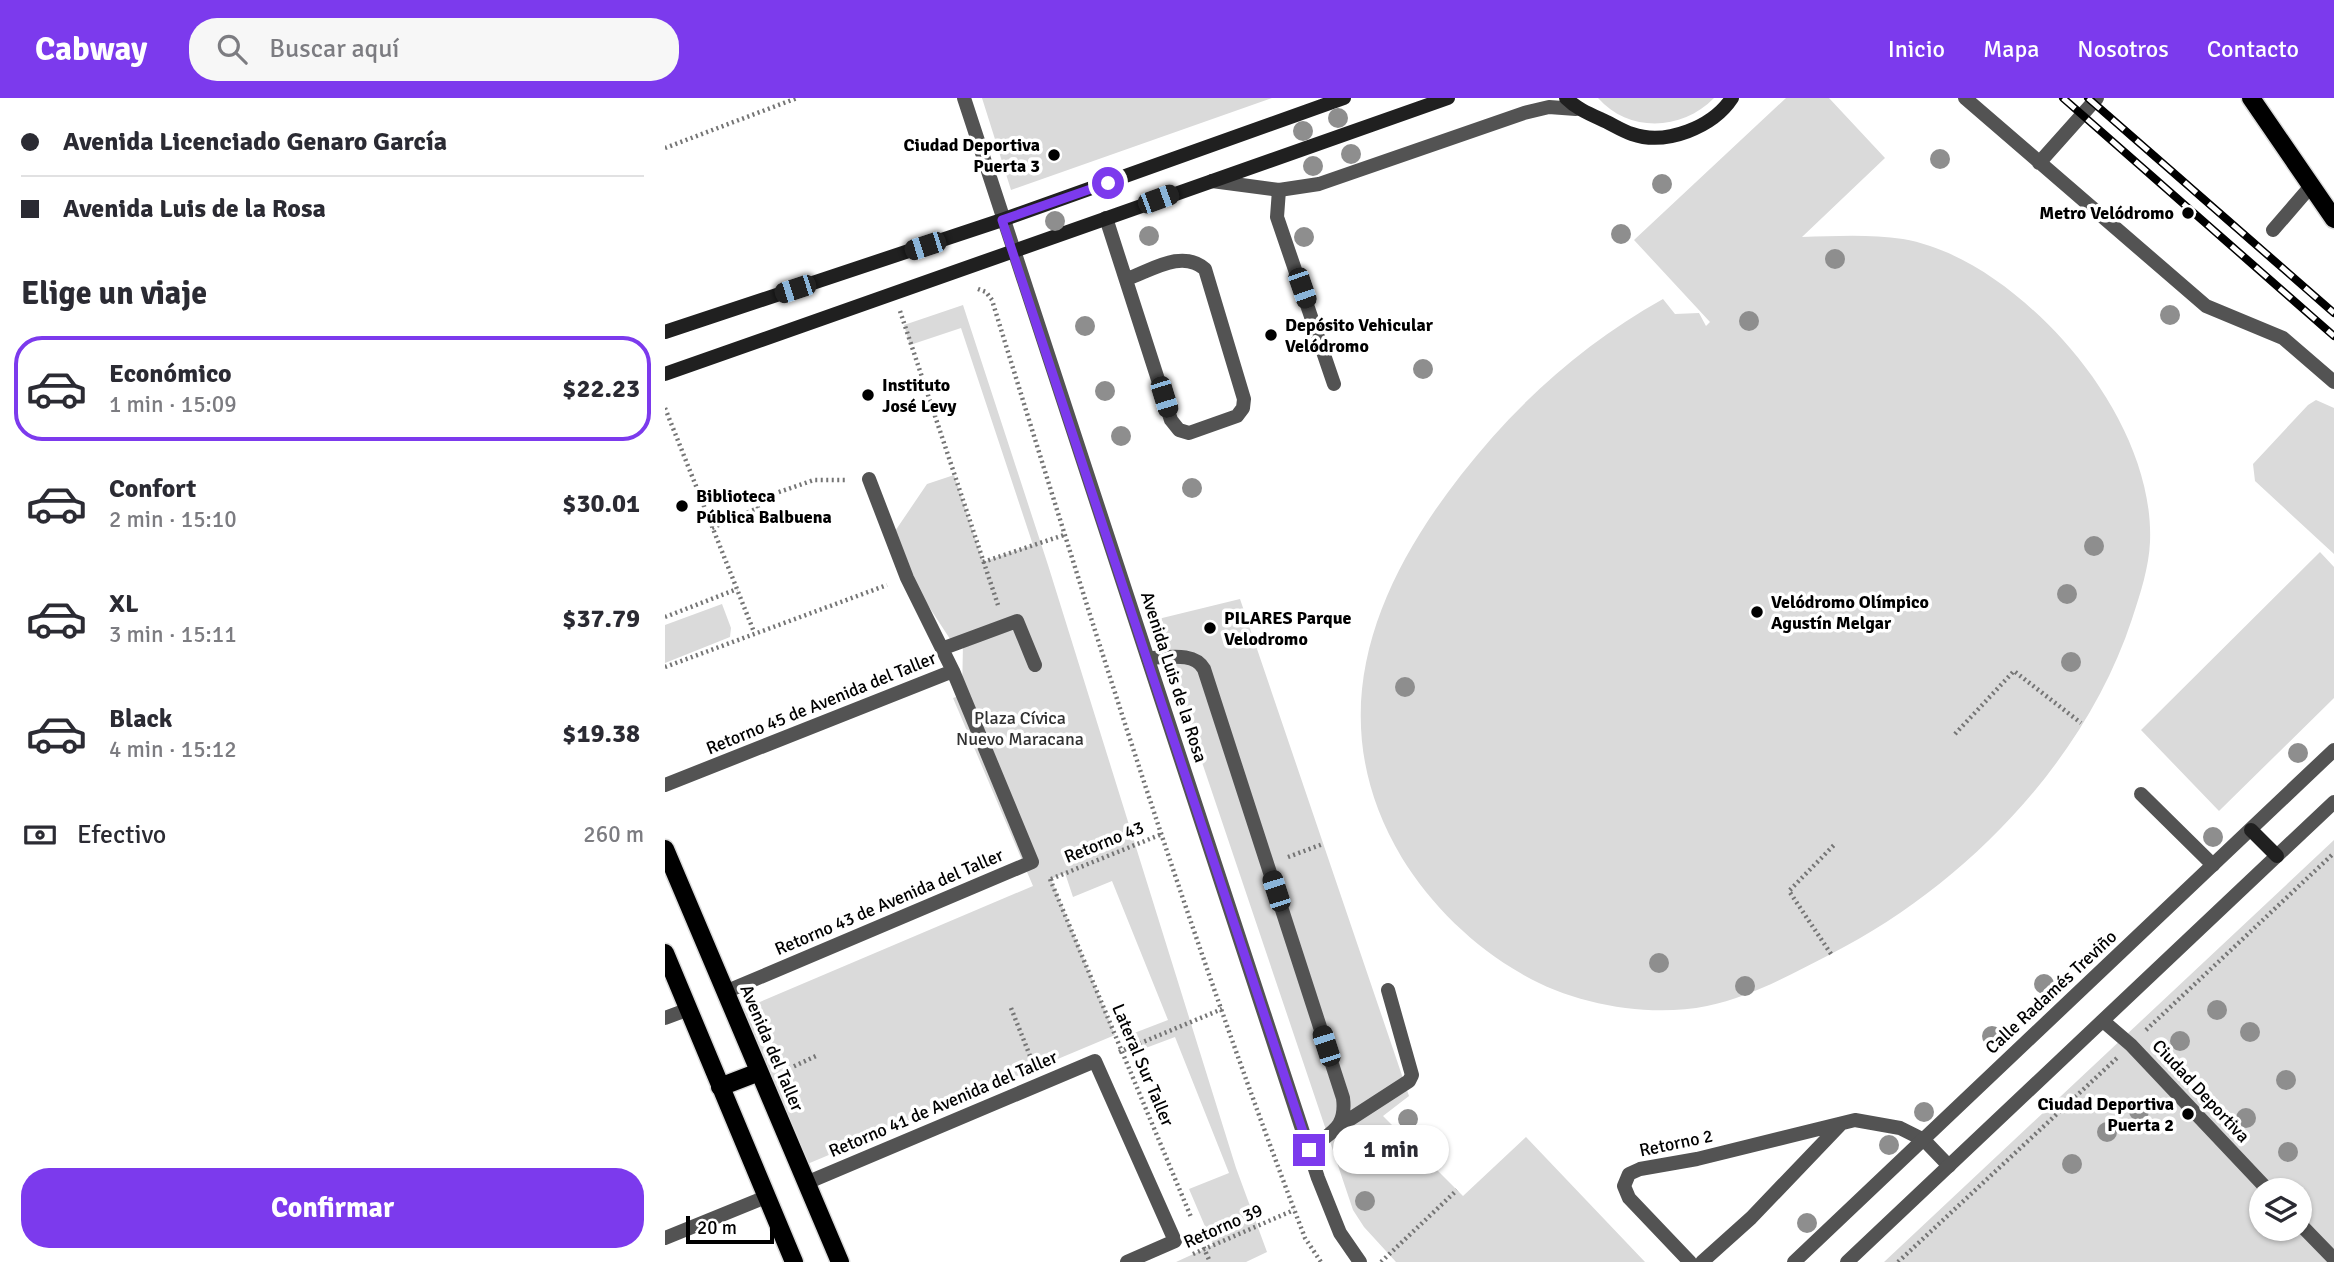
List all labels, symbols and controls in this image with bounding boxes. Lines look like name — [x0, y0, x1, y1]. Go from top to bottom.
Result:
search box — [189, 18, 679, 81]
text: Cabway — [35, 29, 147, 70]
icon: search — [213, 30, 251, 68]
text: Buscar aquí — [269, 33, 399, 65]
text: Inicio — [1888, 34, 1945, 64]
text: Mapa — [1983, 34, 2039, 64]
text: Nosotros — [2077, 34, 2169, 64]
text: Contacto — [2207, 34, 2299, 64]
text: Avenida Licenciado Genaro García — [63, 126, 447, 158]
place label: Ciudad Deportiva Puerta 3 — [904, 134, 1040, 177]
marker: Ciudad Deportiva Puerta 3 — [1046, 147, 1062, 163]
route start — [1092, 167, 1124, 199]
car — [1135, 182, 1182, 216]
text: Avenida Luis de la Rosa — [63, 193, 326, 225]
place label: Metro Velódromo — [2039, 202, 2174, 224]
marker: Metro Velódromo — [2180, 205, 2196, 221]
car — [902, 230, 949, 262]
car — [1286, 265, 1319, 311]
car — [772, 273, 819, 305]
text: Elige un viaje — [21, 274, 207, 313]
place label: Depósito Vehicular Velódromo — [1285, 314, 1434, 357]
marker: Depósito Vehicular Velódromo — [1263, 327, 1279, 343]
icon: car — [25, 357, 88, 420]
text: Económico — [109, 358, 232, 390]
text: $22.23 — [562, 373, 640, 405]
place label: Instituto José Levy — [882, 374, 956, 417]
car — [1148, 374, 1181, 420]
marker: Instituto José Levy — [860, 387, 876, 403]
text: 1 min · 15:09 — [109, 390, 237, 419]
icon: car — [25, 472, 88, 535]
text: Confort — [109, 473, 196, 505]
place label: Biblioteca Pública Balbuena — [696, 485, 832, 528]
text: $30.01 — [562, 488, 640, 520]
marker: Biblioteca Pública Balbuena — [674, 498, 690, 514]
text: 2 min · 15:10 — [109, 505, 237, 534]
icon: car — [25, 587, 88, 650]
text: XL — [109, 588, 139, 620]
street label: Avenida Luis de la Rosa — [1136, 589, 1212, 765]
place label: Velódromo Olímpico Agustín Melgar — [1771, 591, 1929, 634]
text: $37.79 — [562, 603, 640, 635]
marker: Velódromo Olímpico Agustín Melgar — [1749, 604, 1765, 620]
place label: PILARES Parque Velodromo — [1224, 607, 1351, 650]
text: 3 min · 15:11 — [109, 620, 237, 649]
marker: PILARES Parque Velodromo — [1202, 620, 1218, 636]
street label: Retorno 45 de Avenida del Taller — [703, 647, 940, 759]
icon: car — [25, 702, 88, 765]
text: Black — [109, 703, 172, 735]
park label: Plaza Cívica Nuevo Maracana — [956, 707, 1084, 750]
text: $19.38 — [562, 718, 640, 750]
text: 4 min · 15:12 — [109, 735, 237, 764]
icon: cash — [21, 816, 59, 854]
street label: Retorno 43 — [1061, 816, 1147, 868]
text: Efectivo — [77, 819, 166, 851]
text: 260 m — [583, 820, 644, 849]
street label: Retorno 43 de Avenida del Taller — [771, 844, 1007, 960]
car — [1260, 868, 1293, 914]
street label: Calle Radamés Treviño — [1981, 925, 2121, 1059]
street label: Avenida del Taller — [735, 981, 809, 1115]
street label: Lateral Sur Taller — [1107, 1000, 1179, 1130]
car — [1310, 1023, 1343, 1069]
street label: Ciudad Deportiva — [2148, 1035, 2254, 1147]
street label: Retorno 41 de Avenida del Taller — [825, 1046, 1061, 1162]
place label: Ciudad Deportiva Puerta 2 — [2038, 1093, 2174, 1136]
marker: Ciudad Deportiva Puerta 2 — [2180, 1106, 2196, 1122]
street label: Retorno 2 — [1637, 1124, 1715, 1162]
callout: 1 min — [1333, 1126, 1449, 1174]
route end — [1293, 1134, 1325, 1166]
text: 1 min — [1363, 1135, 1419, 1164]
button: Confirmar — [21, 1168, 644, 1248]
map controls — [2249, 1178, 2312, 1241]
button: layers — [2249, 1178, 2312, 1241]
street label: Retorno 39 — [1180, 1199, 1266, 1253]
scale bar — [686, 1213, 773, 1245]
text: 20 m — [697, 1216, 737, 1240]

